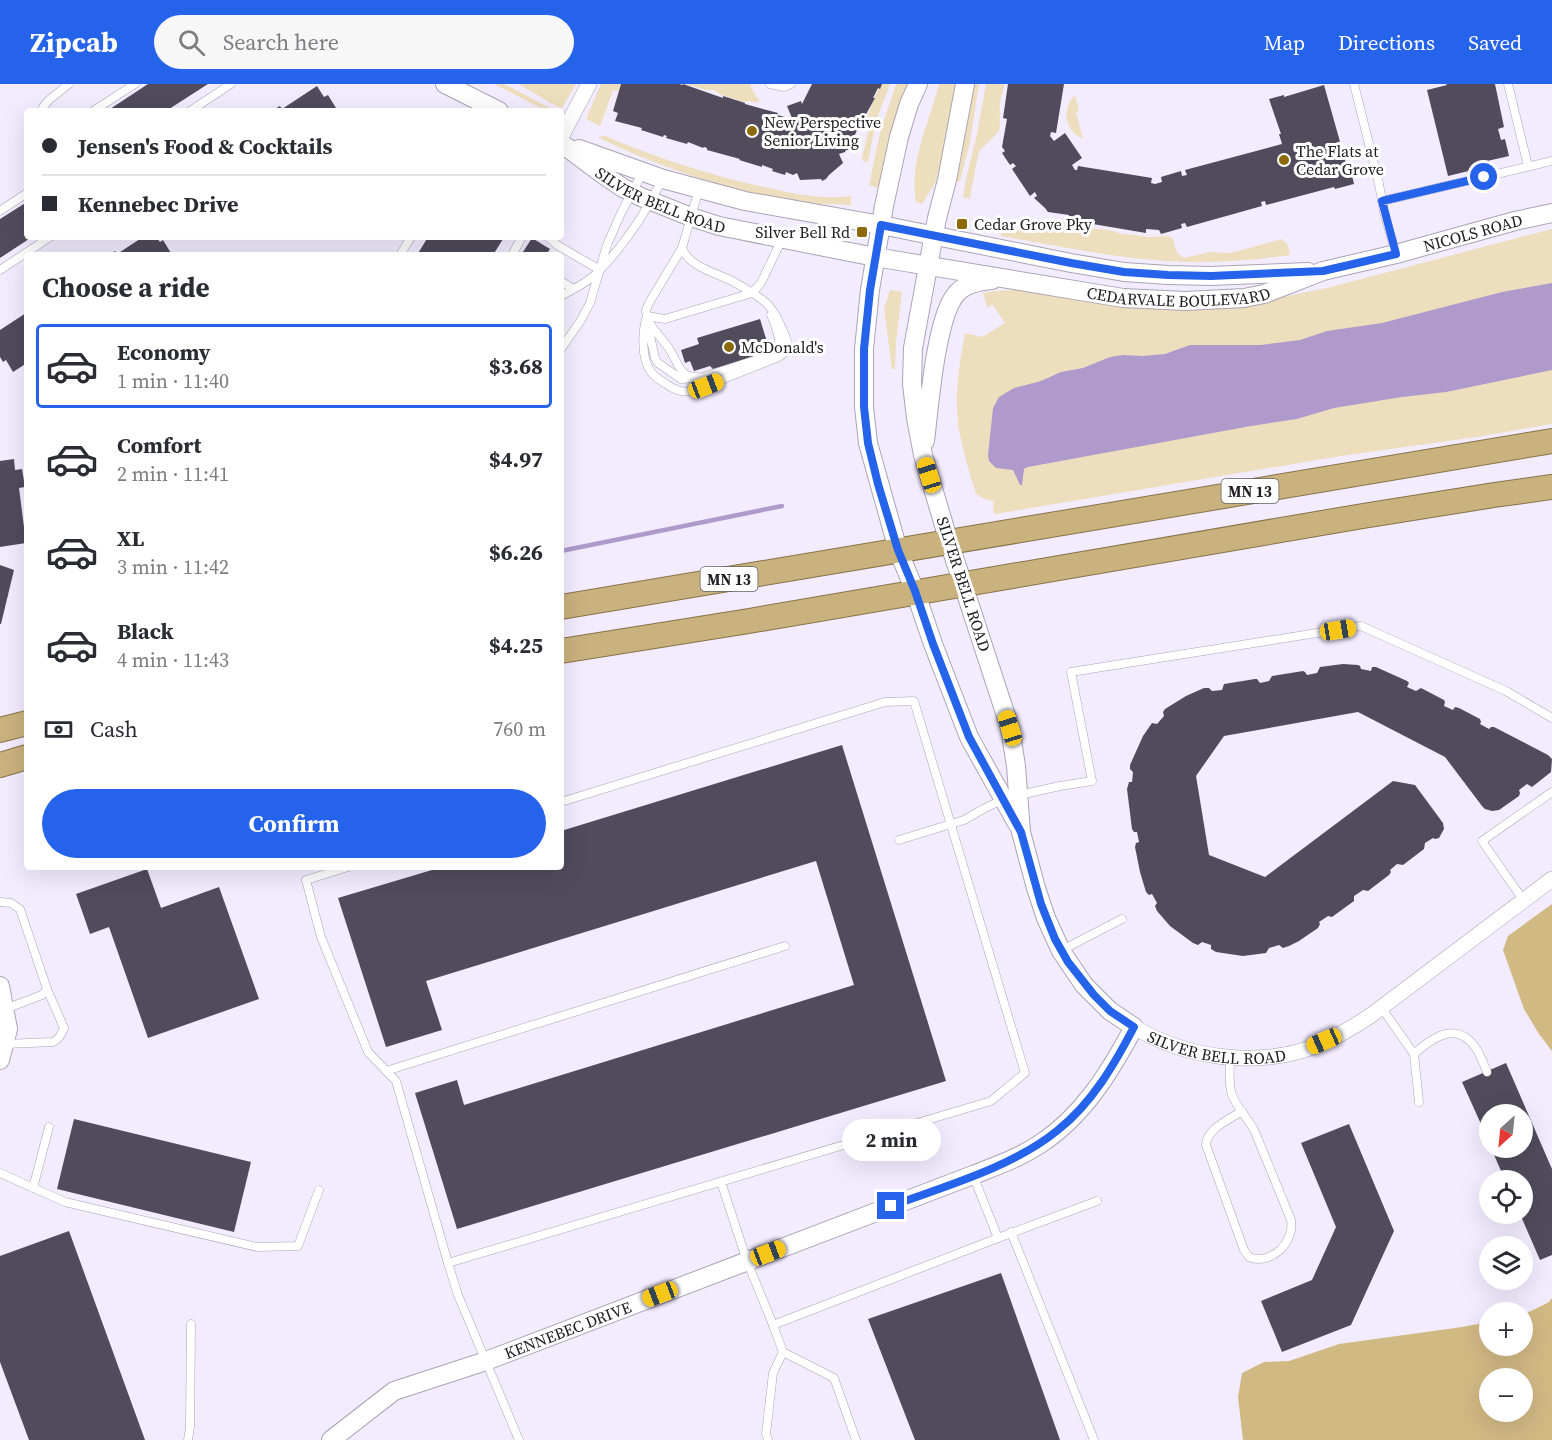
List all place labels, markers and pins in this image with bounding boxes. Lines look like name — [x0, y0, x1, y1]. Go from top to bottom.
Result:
place label: New Perspective Senior Living — [764, 111, 881, 151]
marker: New Perspective Senior Living — [745, 124, 759, 138]
place label: The Flats at Cedar Grove — [1296, 140, 1384, 180]
marker: The Flats at Cedar Grove — [1277, 153, 1291, 167]
place label: Cedar Grove Pky — [974, 213, 1093, 235]
marker: Cedar Grove Pky — [955, 217, 969, 231]
place label: Silver Bell Rd — [755, 221, 850, 243]
marker: Silver Bell Rd — [855, 225, 869, 239]
place label: McDonald's — [741, 336, 824, 358]
marker: McDonald's — [722, 340, 736, 354]

